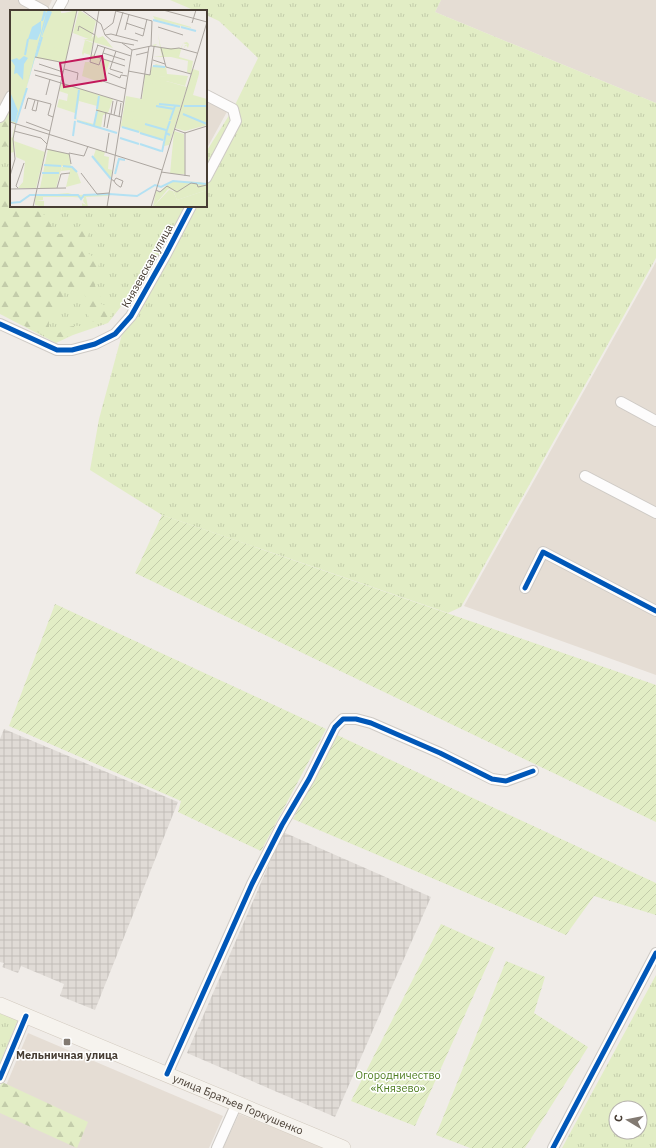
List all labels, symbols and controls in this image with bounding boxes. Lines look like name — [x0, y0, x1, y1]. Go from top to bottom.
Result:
inset map — [10, 10, 207, 207]
street label: Князевская улица — [118, 222, 176, 310]
marker: Мельничная улица — [62, 1037, 72, 1047]
place label: Мельничная улица — [16, 1048, 118, 1062]
park label: Огородничество «Князево» — [355, 1068, 441, 1095]
street label: улица Братьев Горкушенко — [171, 1071, 305, 1138]
north arrow — [608, 1100, 648, 1140]
text: С — [611, 1114, 626, 1123]

